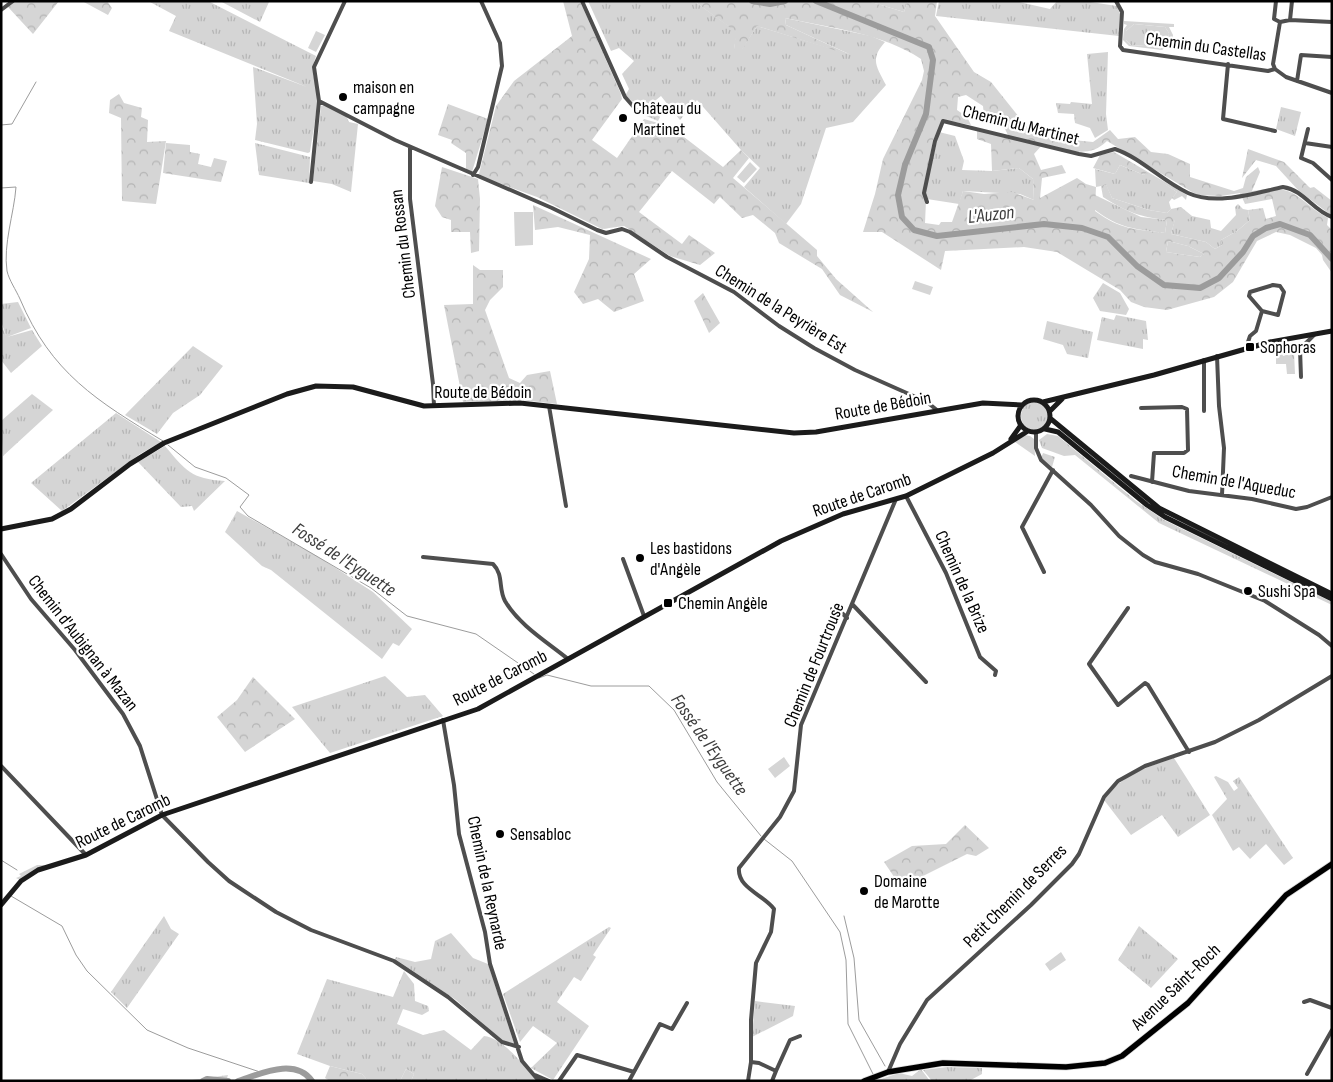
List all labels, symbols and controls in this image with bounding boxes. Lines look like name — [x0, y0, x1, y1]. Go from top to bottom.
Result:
street label: Chemin du Castellas — [1144, 28, 1268, 66]
place label: maison en campagne — [353, 77, 415, 119]
marker: maison en campagne — [337, 91, 349, 103]
place label: Château du Martinet — [633, 98, 701, 140]
street label: Chemin du Martinet — [961, 100, 1082, 150]
marker: Château du Martinet — [617, 112, 629, 124]
street label: Chemin du Rossan — [386, 188, 420, 300]
water label: L'Auzon — [967, 201, 1015, 229]
street label: Chemin de la Peyrière Est — [711, 260, 851, 358]
place label: Sophoras — [1260, 337, 1316, 358]
marker: Sophoras — [1244, 341, 1256, 353]
street label: Route de Bédoin — [434, 382, 532, 403]
street label: Route de Bédoin — [833, 387, 933, 425]
street label: Chemin de l'Aqueduc — [1170, 461, 1298, 503]
street label: Route de Caromb — [810, 468, 914, 522]
water label: Fossé de l'Eyguette — [288, 518, 401, 602]
street label: Chemin de la Brize — [930, 528, 994, 636]
place label: Les bastidons d'Angèle — [650, 538, 732, 580]
marker: Les bastidons d'Angèle — [634, 552, 646, 564]
street label: Chemin d'Aubignan à Mazan — [23, 571, 143, 715]
place label: Sushi Spa — [1258, 581, 1316, 602]
marker: Sushi Spa — [1242, 585, 1254, 597]
place label: Chemin Angèle — [678, 593, 768, 614]
marker: Chemin Angèle — [662, 597, 674, 609]
street label: Chemin de Fourtrouse — [779, 600, 849, 730]
street label: Route de Caromb — [449, 645, 551, 711]
water label: Fossé de l'Eyguette — [666, 690, 753, 801]
street label: Route de Caromb — [72, 789, 174, 853]
street label: Chemin de la Reynarde — [463, 814, 511, 952]
place label: Sensabloc — [510, 824, 571, 845]
marker: Sensabloc — [494, 828, 506, 840]
street label: Petit Chemin de Serres — [959, 840, 1071, 952]
place label: Domaine de Marotte — [874, 871, 940, 913]
marker: Domaine de Marotte — [858, 885, 870, 897]
street label: Avenue Saint-Roch — [1127, 939, 1225, 1035]

